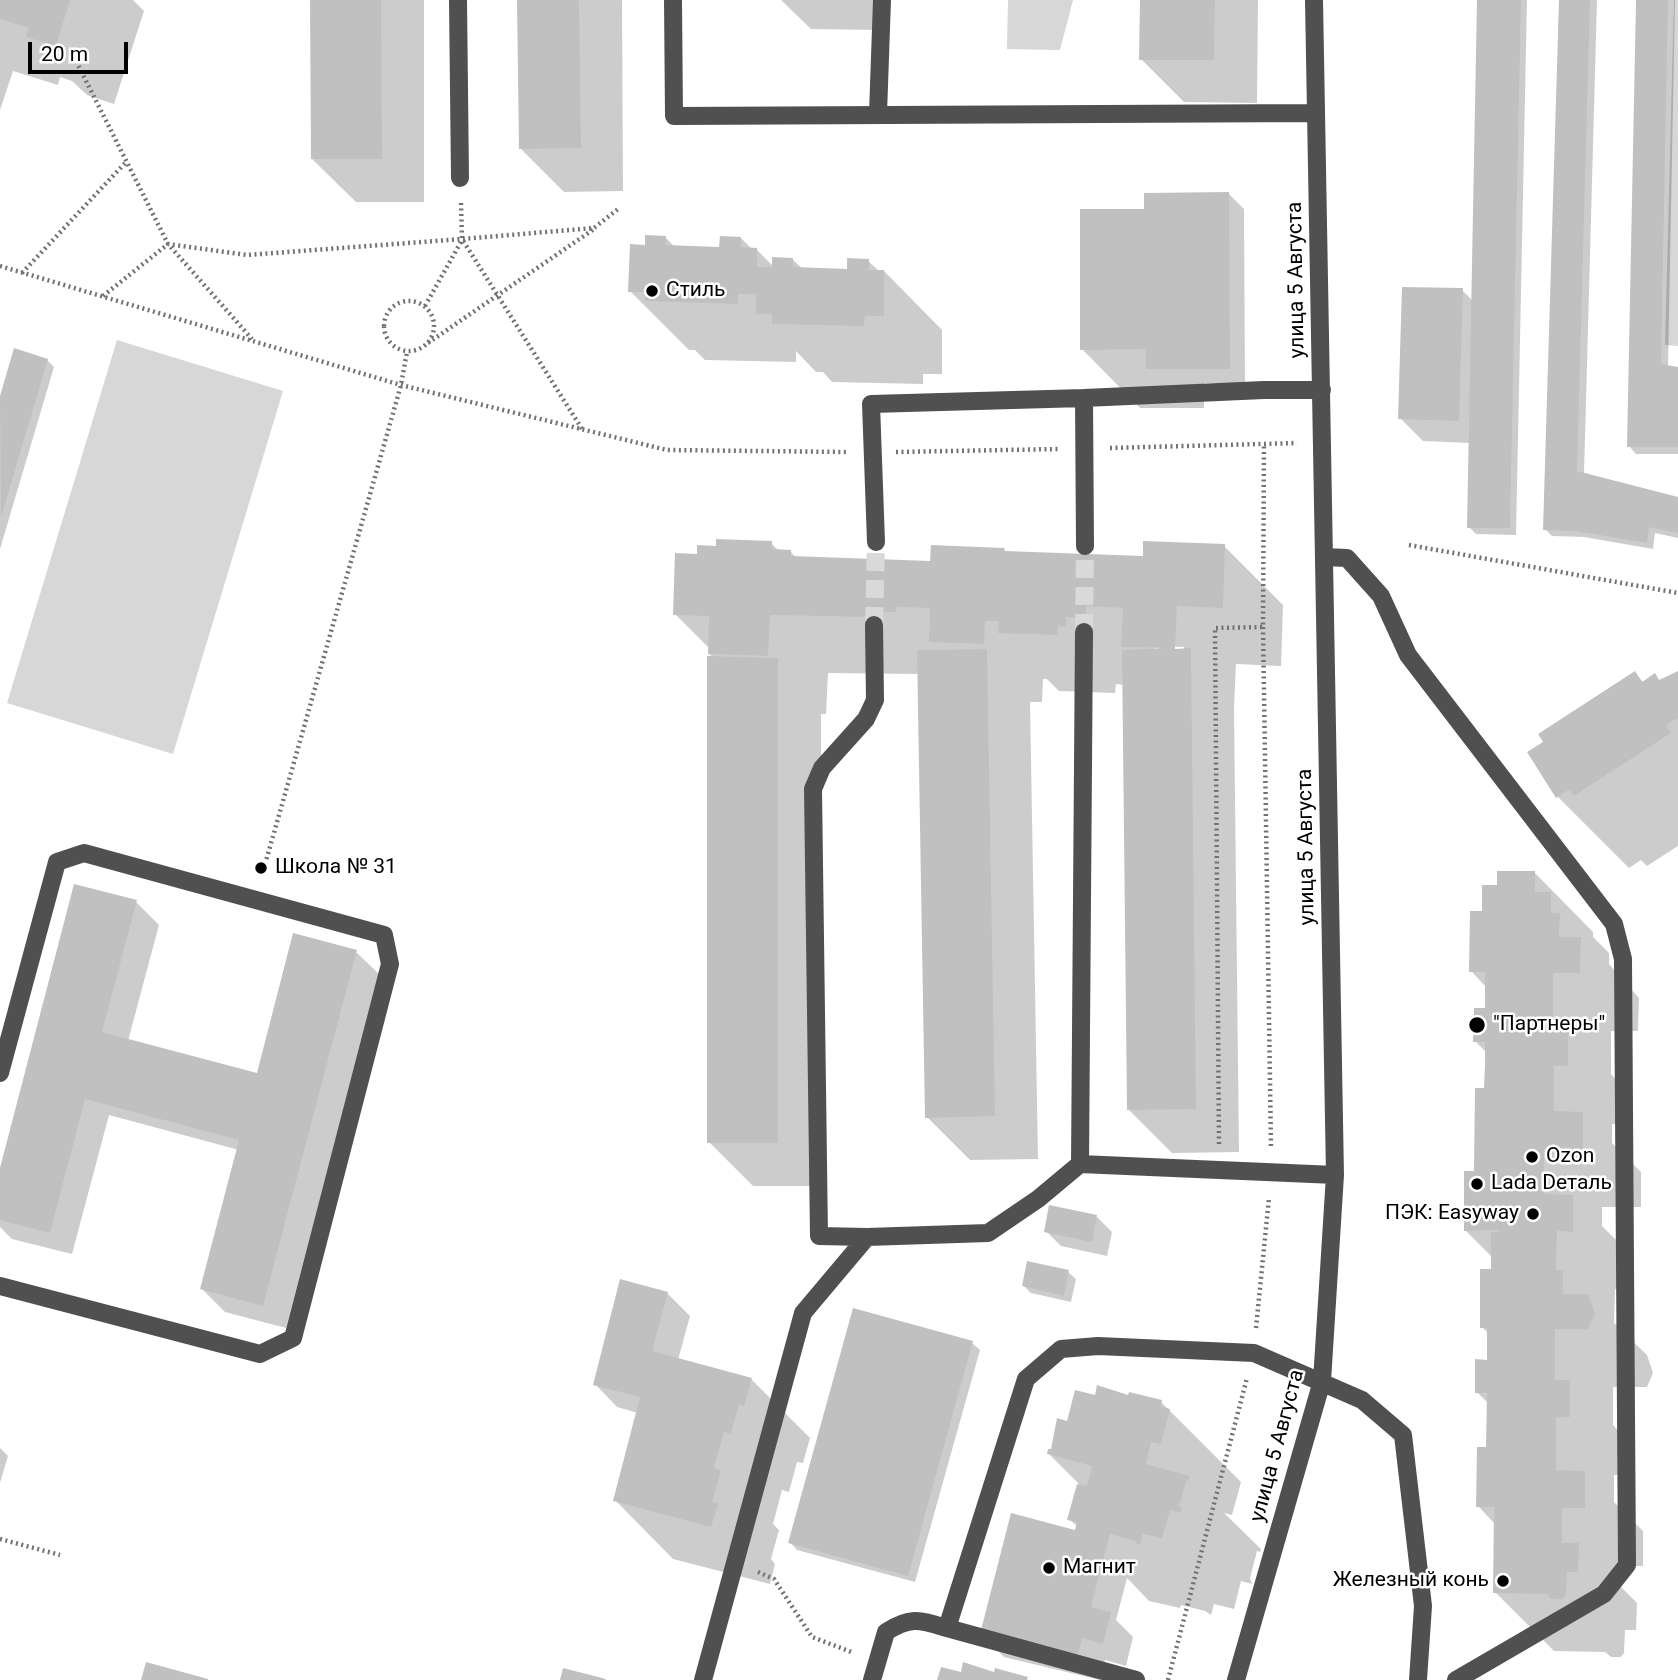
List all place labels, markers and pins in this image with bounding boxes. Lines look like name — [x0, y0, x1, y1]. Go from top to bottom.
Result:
place label: Стиль — [666, 278, 725, 304]
marker: Стиль — [644, 283, 660, 299]
place label: Школа № 31 — [275, 855, 397, 881]
marker: Школа № 31 — [253, 860, 269, 876]
place label: "Партнеры" — [1493, 1012, 1605, 1038]
marker: "Партнеры" — [1467, 1015, 1487, 1035]
place label: Ozon — [1546, 1144, 1594, 1170]
marker: Ozon — [1524, 1149, 1540, 1165]
place label: Lada Dеталь — [1491, 1171, 1612, 1197]
marker: Lada Dеталь — [1469, 1176, 1485, 1192]
place label: ПЭК: Easyway — [1385, 1201, 1519, 1227]
marker: ПЭК: Easyway — [1525, 1206, 1541, 1222]
place label: Магнит — [1063, 1555, 1136, 1581]
marker: Магнит — [1041, 1560, 1057, 1576]
place label: Железный конь — [1333, 1568, 1489, 1594]
marker: Железный конь — [1495, 1573, 1511, 1589]

